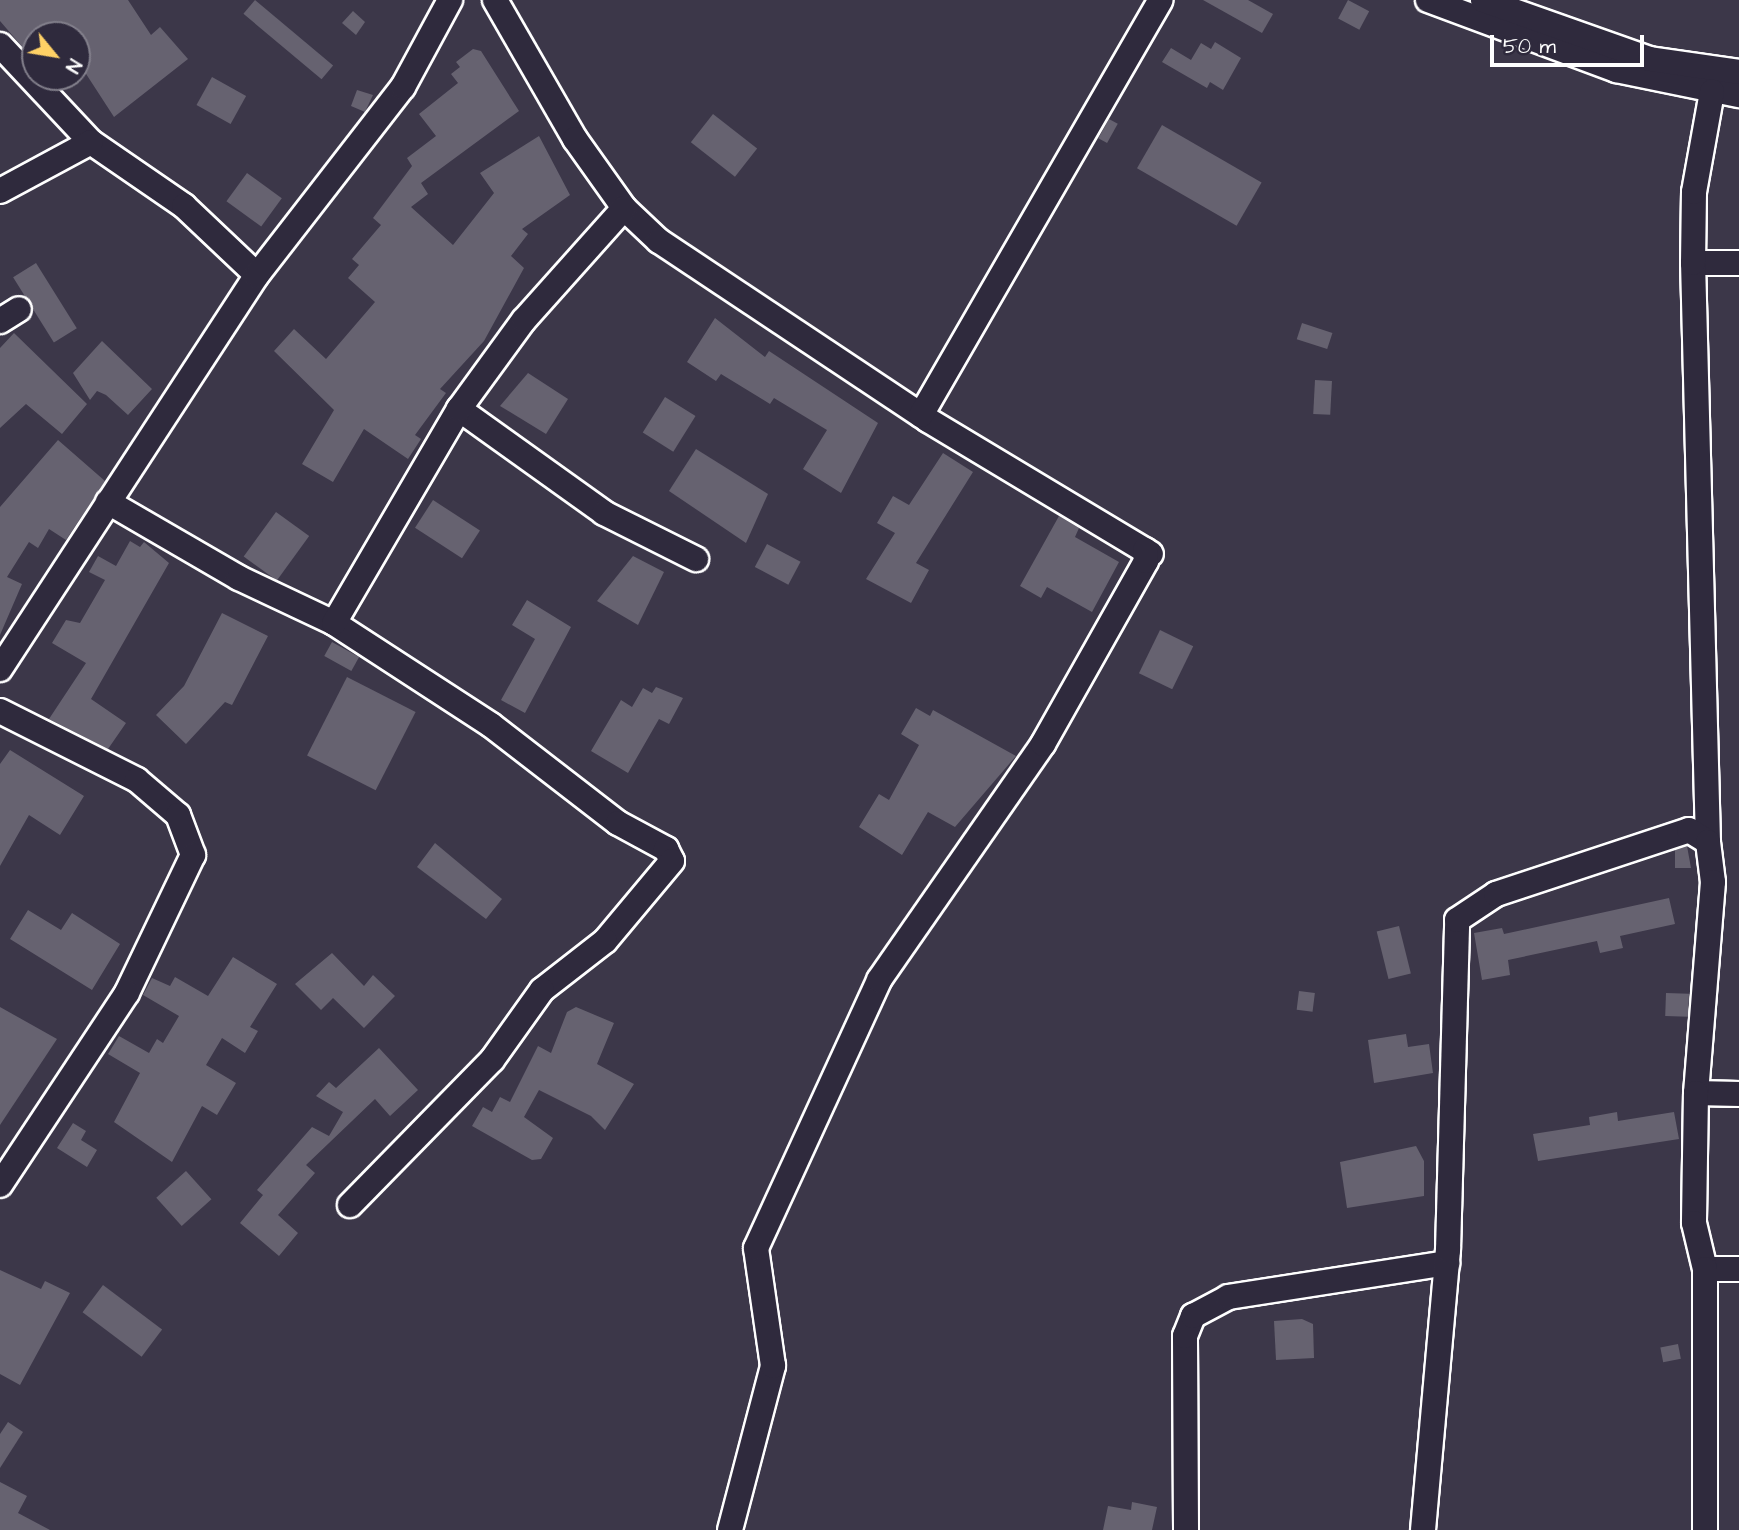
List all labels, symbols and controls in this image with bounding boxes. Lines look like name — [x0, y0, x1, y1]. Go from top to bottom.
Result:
north arrow — [21, 21, 91, 91]
scale bar — [1494, 21, 1648, 65]
text: 50 m — [1503, 32, 1556, 61]
text: N — [58, 54, 88, 78]

